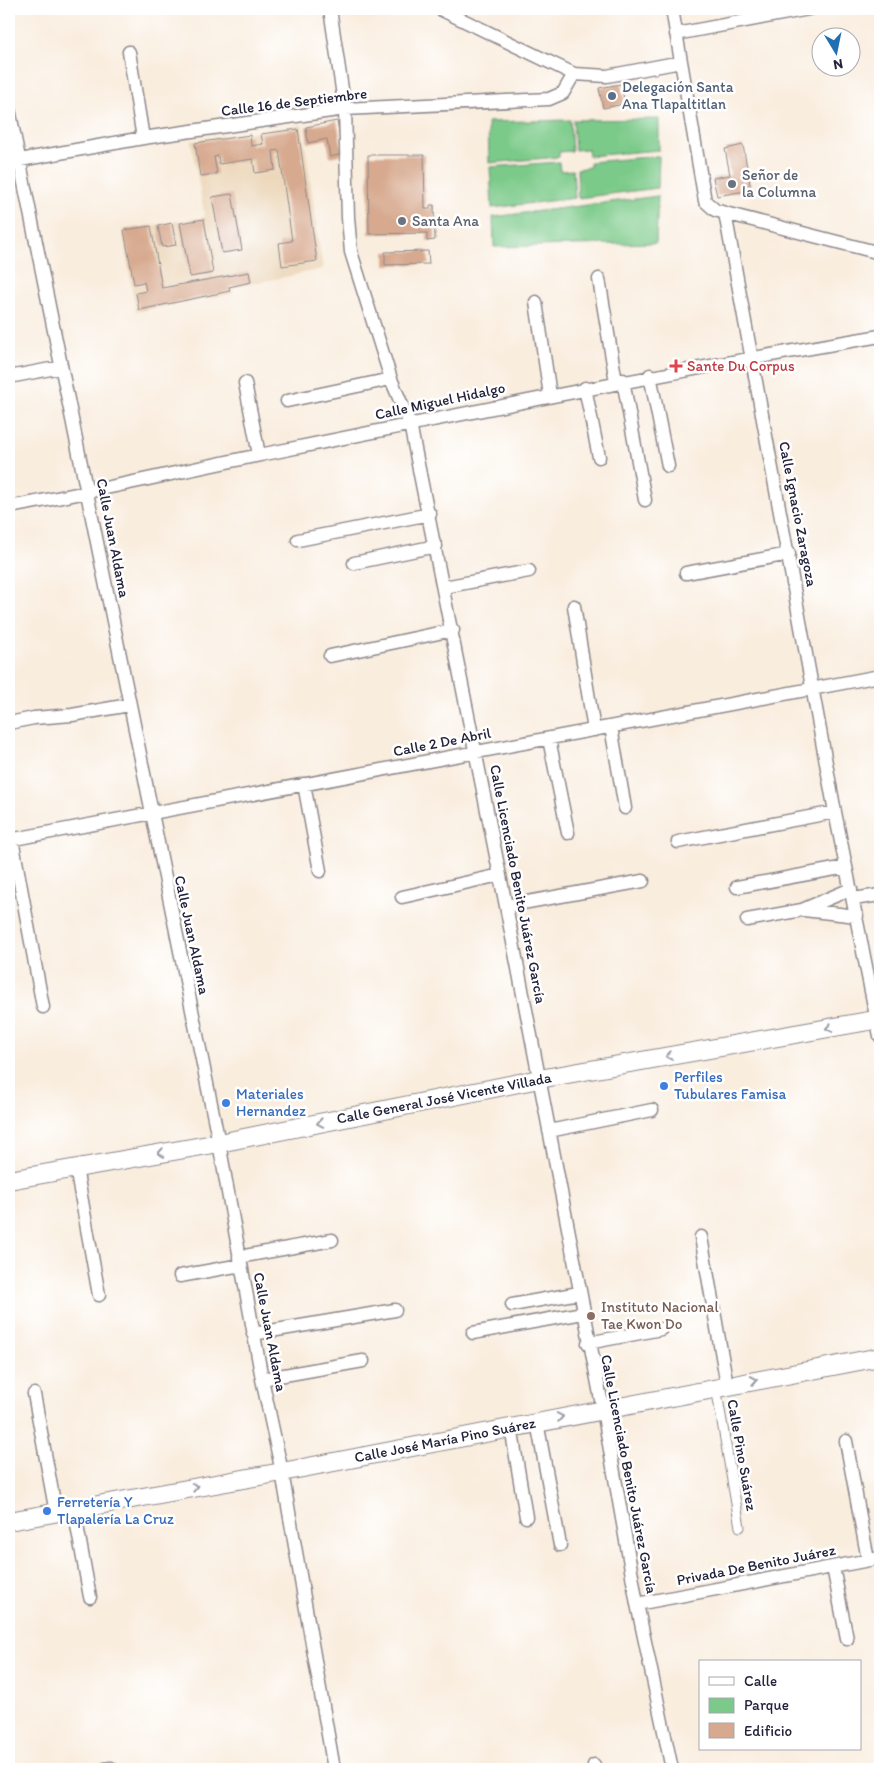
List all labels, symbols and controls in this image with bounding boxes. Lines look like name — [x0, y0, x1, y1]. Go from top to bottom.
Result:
north arrow — [812, 28, 862, 78]
text: N — [832, 55, 844, 74]
place label: Delegación Santa Ana Tlapaltitlan — [622, 78, 734, 113]
street label: Calle 16 de Septiembre — [220, 84, 368, 120]
marker: Delegación Santa Ana Tlapaltitlan — [606, 90, 618, 102]
place label: Señor de la Columna — [742, 166, 816, 201]
marker: Señor de la Columna — [726, 178, 738, 190]
place label: Santa Ana — [412, 212, 479, 230]
marker: Santa Ana — [396, 215, 408, 227]
place label: Sante Du Corpus — [687, 357, 795, 375]
marker: Sante Du Corpus — [669, 359, 683, 373]
street label: Calle Miguel Hidalgo — [373, 378, 507, 424]
street label: Calle Ignacio Zaragoza — [775, 440, 821, 588]
street label: Calle Juan Aldama — [93, 477, 133, 599]
street label: Calle 2 De Abril — [391, 724, 493, 760]
street label: Calle Licenciado Benito Juárez García — [486, 763, 550, 1006]
street label: Calle Juan Aldama — [171, 874, 213, 996]
one-way arrow — [825, 1023, 834, 1033]
one-way arrow — [665, 1051, 674, 1061]
street label: Calle General José Vicente Villada — [335, 1068, 553, 1128]
place label: Perfiles Tubulares Famisa — [674, 1068, 787, 1103]
marker: Perfiles Tubulares Famisa — [658, 1080, 670, 1092]
place label: Materiales Hernandez — [236, 1085, 306, 1120]
marker: Materiales Hernandez — [220, 1097, 232, 1109]
one-way arrow — [316, 1117, 325, 1127]
one-way arrow — [156, 1147, 165, 1157]
street label: Calle Juan Aldama — [250, 1271, 290, 1393]
place label: Instituto Nacional Tae Kwon Do — [601, 1298, 719, 1333]
marker: Instituto Nacional Tae Kwon Do — [585, 1310, 597, 1322]
street label: Calle Licenciado Benito Juárez García — [597, 1353, 661, 1596]
one-way arrow — [750, 1375, 759, 1385]
street label: Calle Pino Suárez — [723, 1398, 761, 1512]
one-way arrow — [556, 1413, 565, 1423]
street label: Calle José María Pino Suárez — [353, 1414, 537, 1466]
one-way arrow — [190, 1483, 199, 1493]
place label: Ferretería Y Tlapalería La Cruz — [57, 1493, 174, 1528]
marker: Ferretería Y Tlapalería La Cruz — [41, 1505, 53, 1517]
street label: Privada De Benito Juárez — [675, 1541, 837, 1589]
legend — [699, 1660, 862, 1750]
text: Calle — [744, 1672, 777, 1690]
text: Parque — [744, 1696, 789, 1714]
text: Edificio — [744, 1722, 792, 1740]

